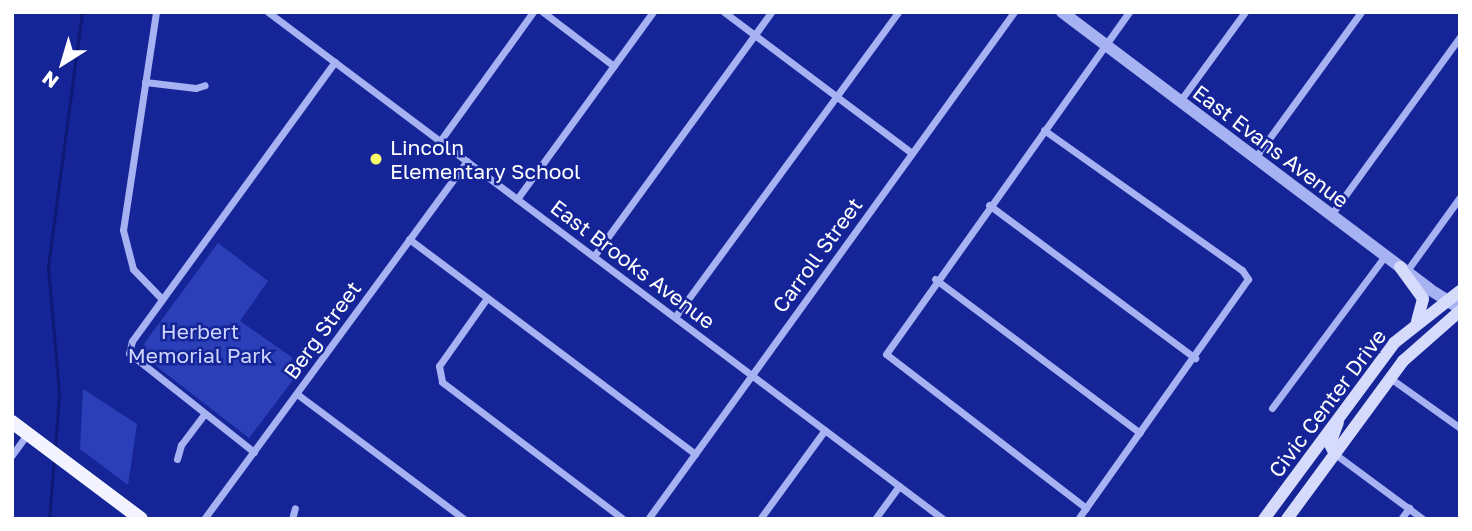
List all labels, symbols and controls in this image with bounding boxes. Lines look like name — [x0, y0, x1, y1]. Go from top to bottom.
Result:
north arrow — [28, 28, 98, 98]
text: N — [37, 67, 63, 94]
street label: East Evans Avenue — [1188, 79, 1354, 213]
place label: Lincoln Elementary School — [390, 134, 581, 184]
marker: Lincoln Elementary School — [368, 151, 384, 167]
street label: Carroll Street — [767, 193, 867, 317]
street label: East Brooks Avenue — [546, 194, 720, 334]
street label: Berg Street — [278, 276, 366, 384]
park label: Herbert Memorial Park — [128, 318, 272, 368]
street label: Civic Center Drive — [1263, 324, 1391, 482]

